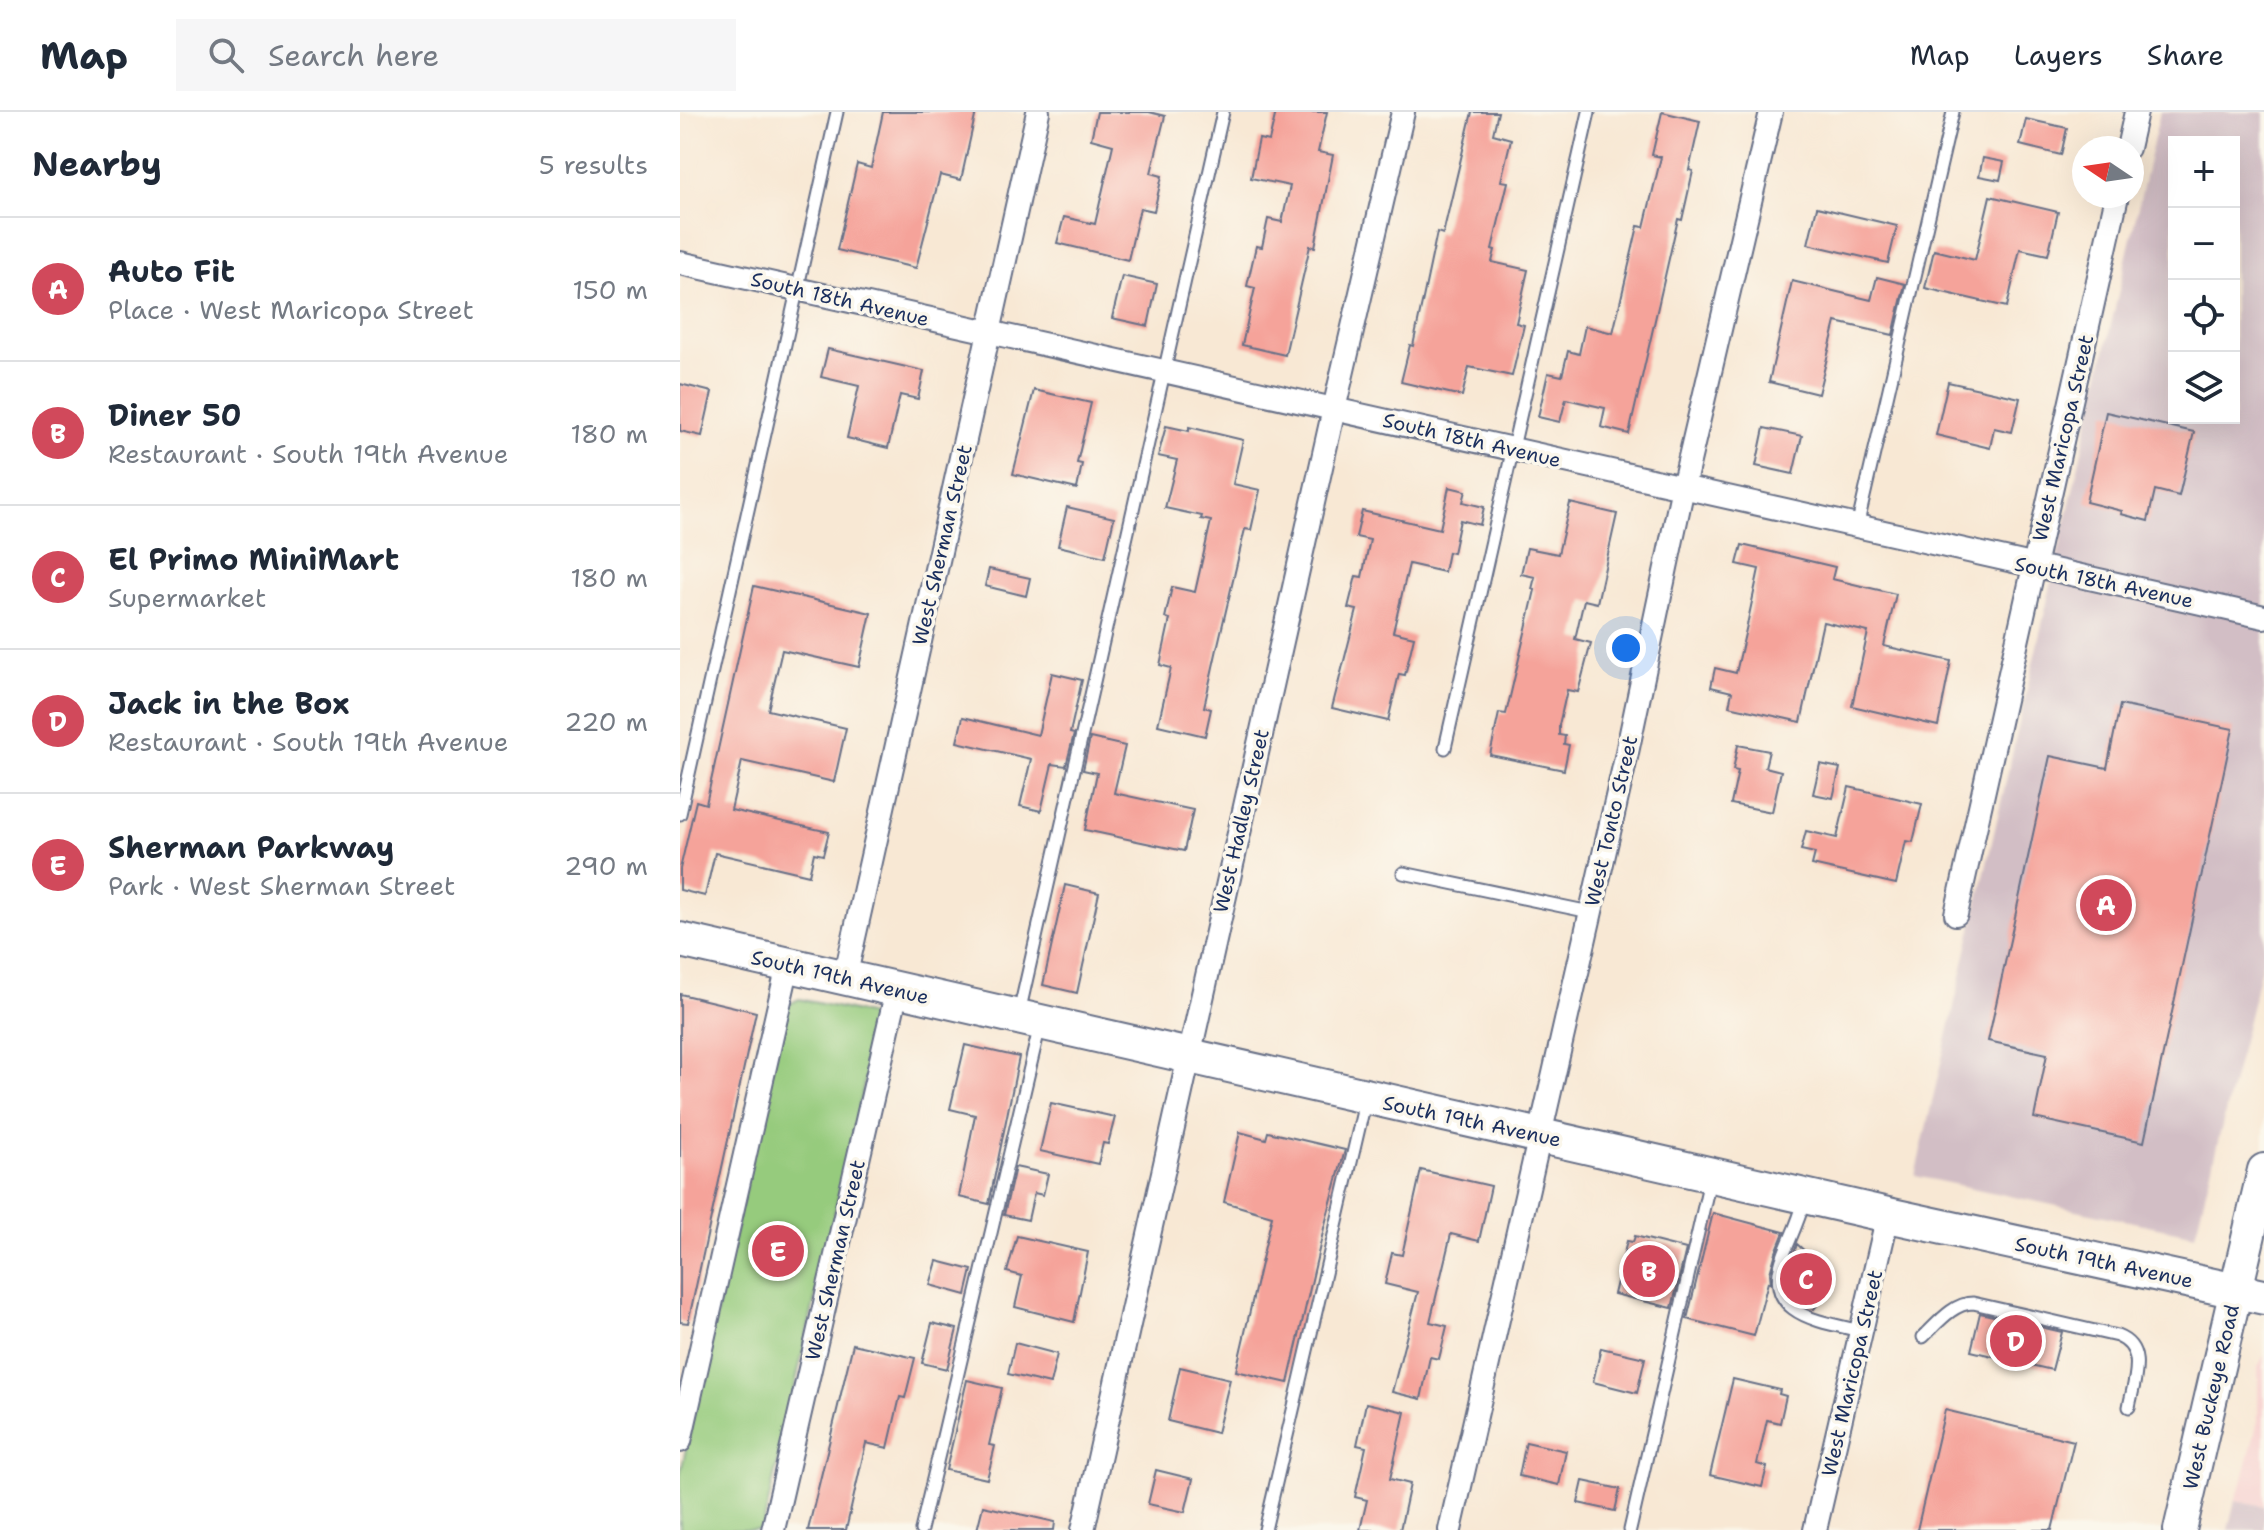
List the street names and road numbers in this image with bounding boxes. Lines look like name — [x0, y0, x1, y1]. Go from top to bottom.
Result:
street label: South 18th Avenue — [748, 266, 932, 332]
street label: West Maricopa Street — [2027, 332, 2099, 544]
street label: South 18th Avenue — [1380, 407, 1564, 473]
street label: West Sherman Street — [906, 442, 978, 648]
street label: South 18th Avenue — [2012, 550, 2196, 614]
street label: West Hadley Street — [1207, 727, 1275, 915]
street label: West Tonto Street — [1579, 733, 1643, 909]
street label: South 19th Avenue — [749, 944, 931, 1010]
street label: South 19th Avenue — [1380, 1089, 1564, 1153]
street label: West Sherman Street — [799, 1157, 871, 1363]
street label: South 19th Avenue — [2012, 1230, 2196, 1294]
street label: West Maricopa Street — [1816, 1267, 1888, 1479]
street label: West Buckeye Road — [2177, 1302, 2245, 1492]

